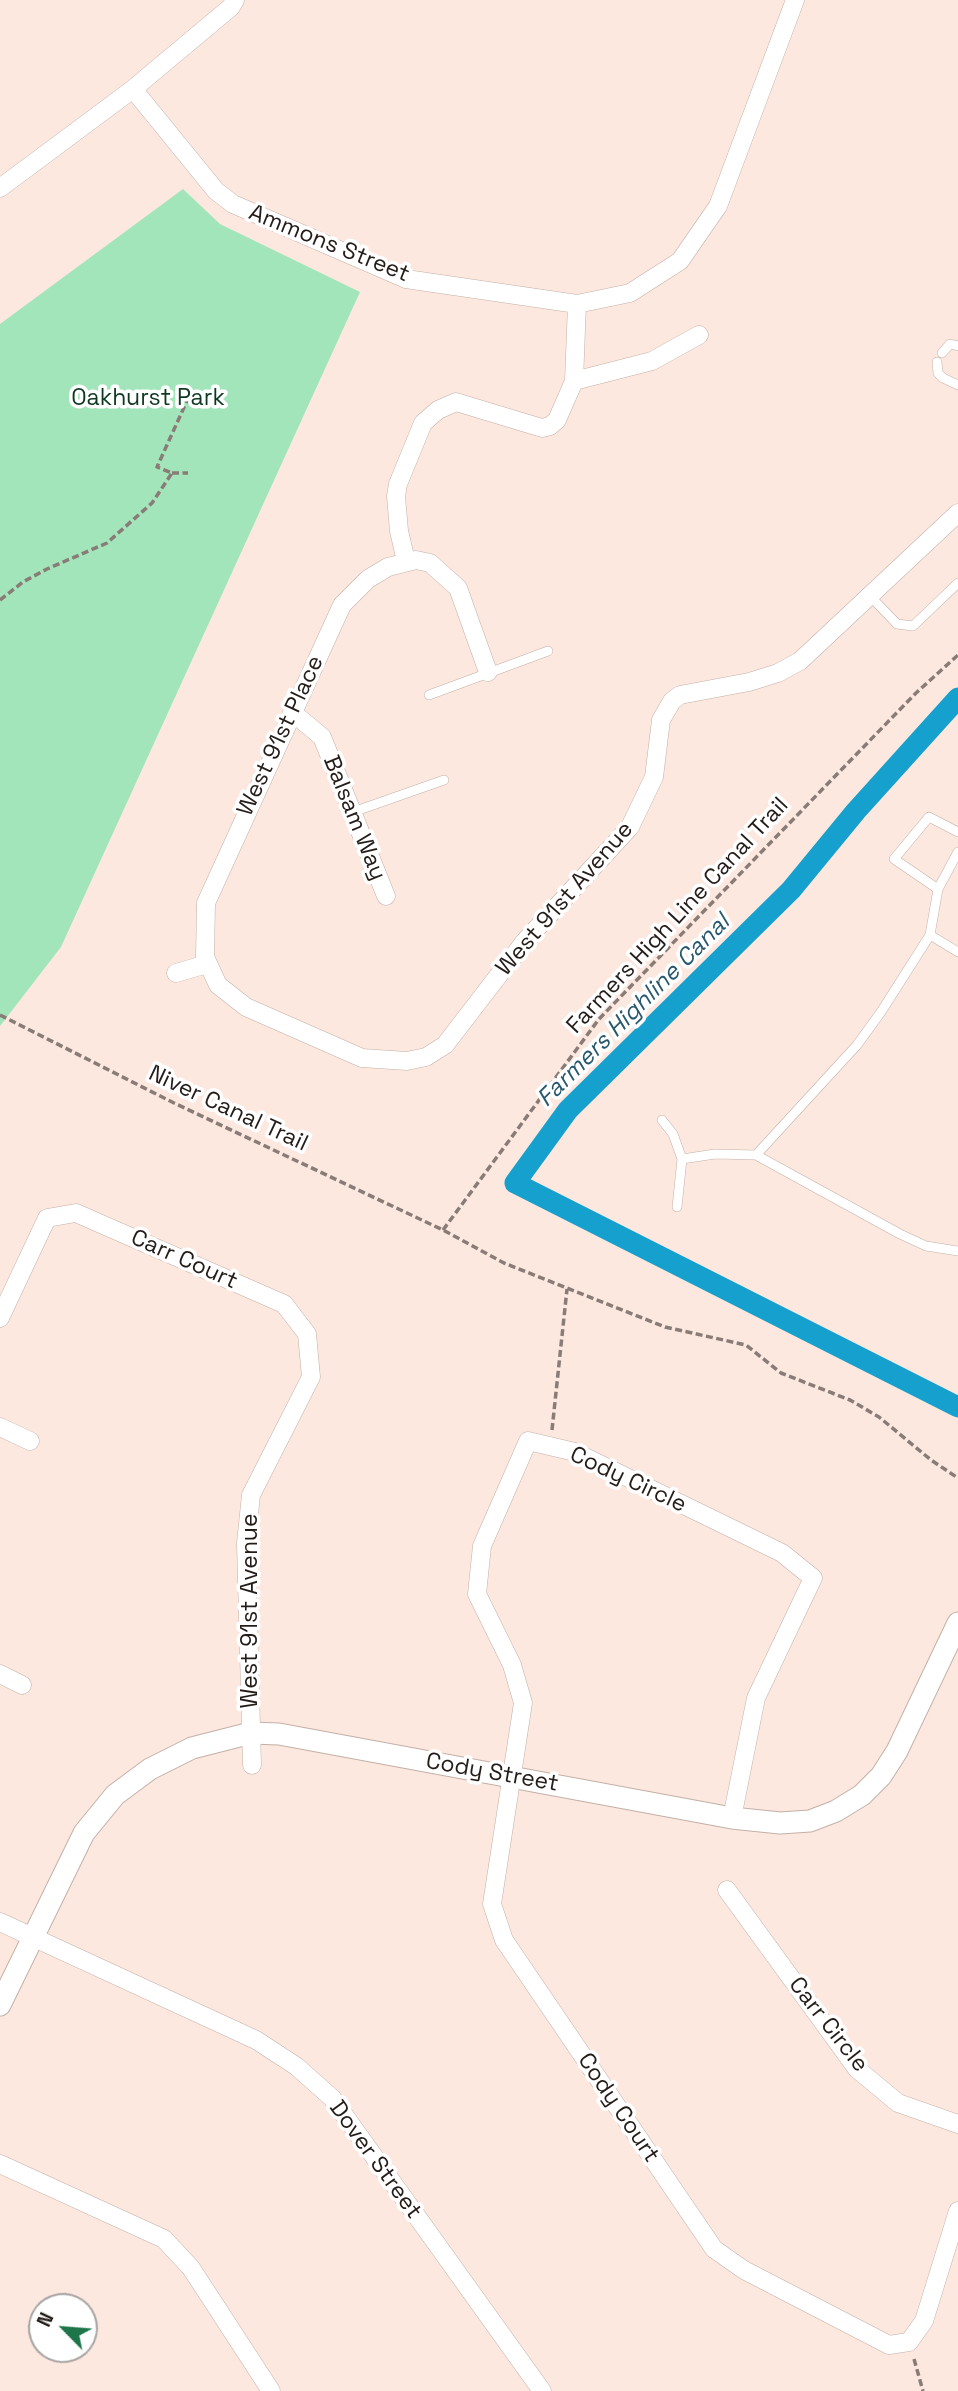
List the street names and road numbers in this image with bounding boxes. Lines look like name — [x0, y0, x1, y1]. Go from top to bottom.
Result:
street label: Ammons Street — [245, 199, 413, 289]
street label: West 91st Place — [232, 652, 330, 820]
street label: Balsam Way — [316, 752, 392, 884]
street label: Farmers High Line Canal Trail — [561, 792, 795, 1040]
street label: West 91st Avenue — [491, 816, 639, 982]
street label: Niver Canal Trail — [144, 1060, 312, 1158]
street label: Carr Court — [127, 1224, 241, 1296]
street label: Cody Circle — [565, 1441, 691, 1519]
street label: West 91st Avenue — [237, 1513, 265, 1709]
street label: Cody Street — [424, 1748, 560, 1798]
street label: Carr Circle — [782, 1972, 874, 2078]
street label: Cody Court — [571, 2048, 665, 2168]
street label: Dover Street — [323, 2095, 427, 2225]

